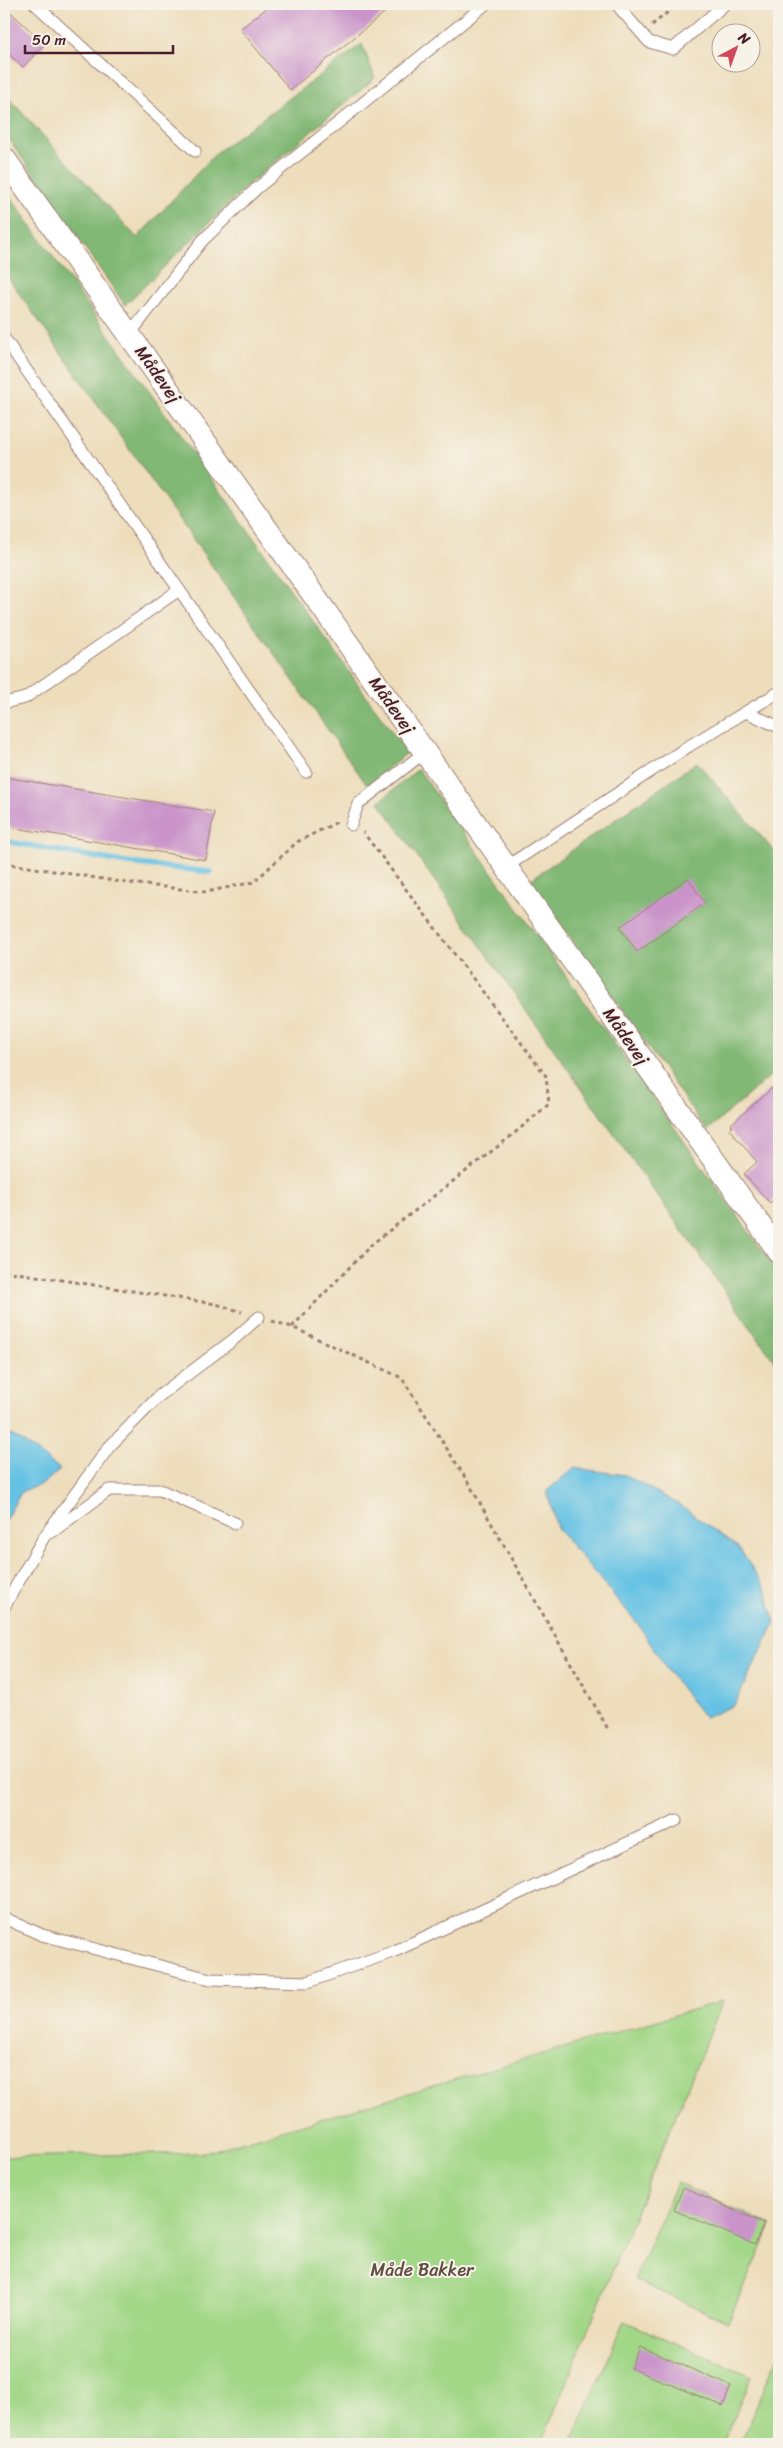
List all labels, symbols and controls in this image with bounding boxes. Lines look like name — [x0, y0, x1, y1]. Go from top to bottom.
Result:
scale bar — [25, 22, 172, 54]
north arrow — [710, 22, 760, 72]
text: N — [732, 25, 756, 51]
text: 50 m — [32, 27, 67, 53]
street label: Mådevej — [126, 338, 190, 411]
street label: Mådevej — [360, 669, 424, 742]
street label: Mådevej — [594, 1000, 658, 1073]
park label: Måde Bakker — [371, 2254, 475, 2286]

